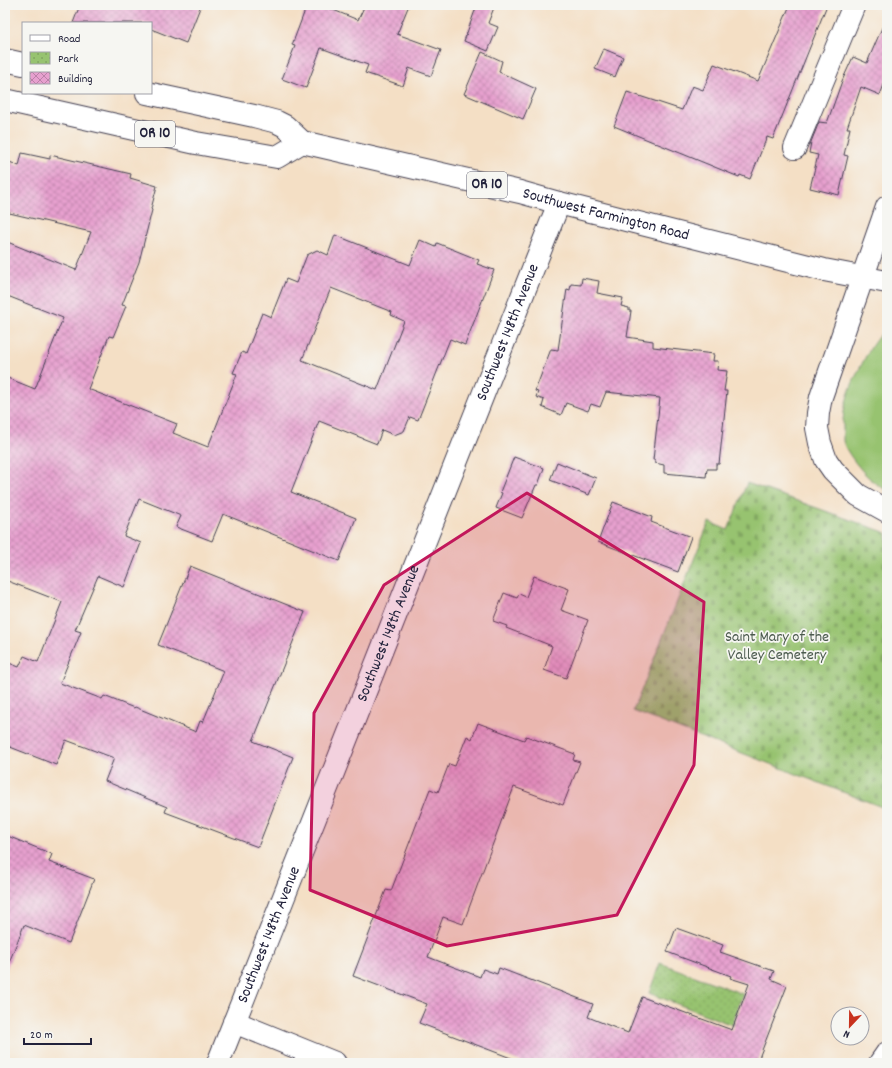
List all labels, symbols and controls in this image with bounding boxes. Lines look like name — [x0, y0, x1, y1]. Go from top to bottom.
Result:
legend — [22, 22, 152, 94]
text: Road — [58, 31, 80, 48]
text: Park — [58, 51, 79, 68]
text: Building — [58, 71, 93, 88]
road number: OR 10 — [135, 121, 175, 147]
road number: OR 10 — [467, 172, 507, 198]
street label: Southwest Farmington Road — [520, 182, 692, 247]
street label: Southwest 148th Avenue — [470, 261, 545, 404]
street label: Southwest 148th Avenue — [351, 562, 426, 705]
park label: Saint Mary of the Valley Cemetery — [725, 626, 829, 667]
street label: Southwest 148th Avenue — [231, 863, 306, 1007]
north arrow — [830, 1006, 870, 1046]
scale bar — [24, 1020, 91, 1046]
text: N — [841, 1025, 853, 1042]
text: 20 m — [30, 1027, 53, 1044]

